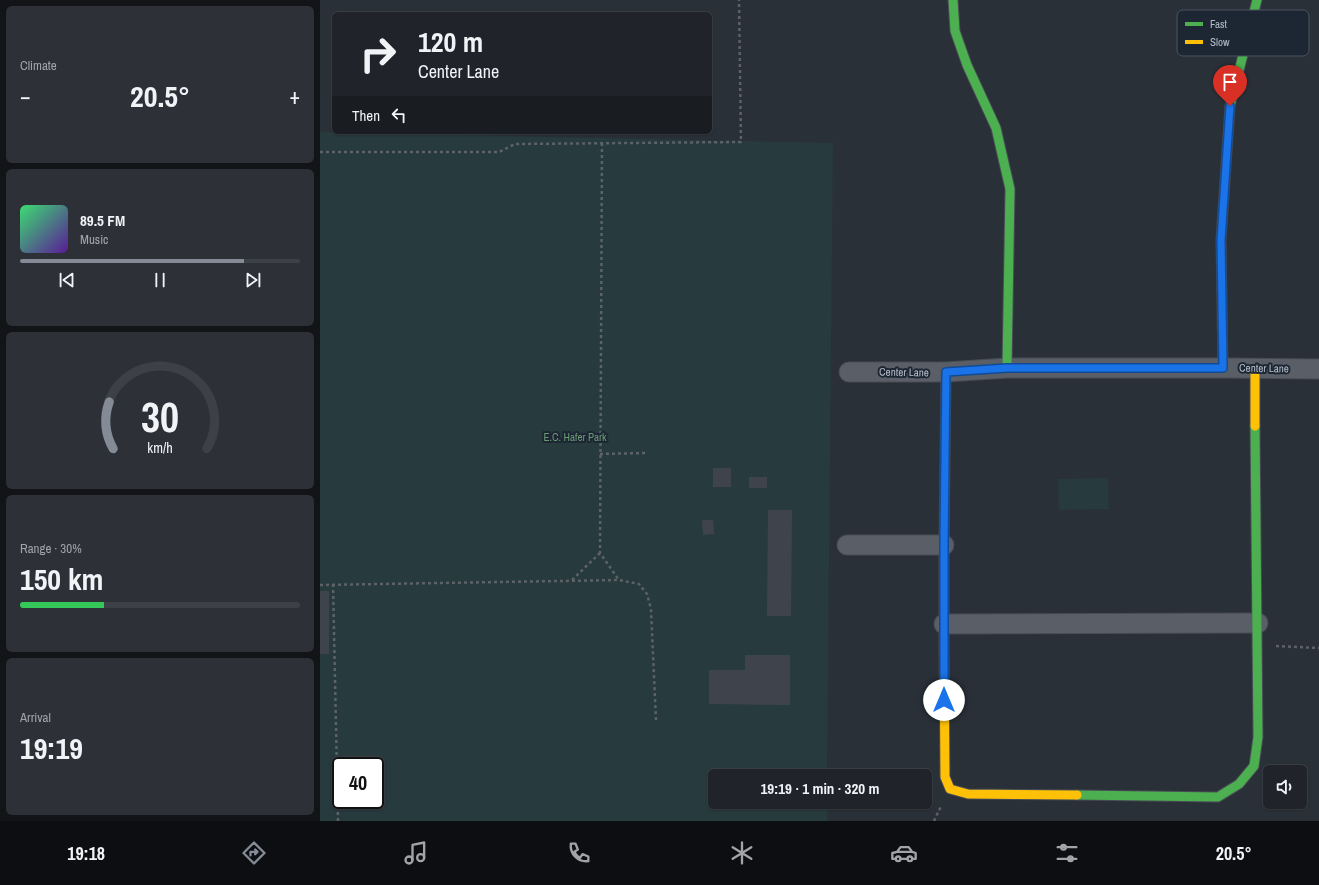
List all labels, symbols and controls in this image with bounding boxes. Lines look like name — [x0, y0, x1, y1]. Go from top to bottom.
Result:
legend — [1177, 10, 1309, 56]
text: Fast — [1210, 17, 1228, 31]
text: 120 m — [418, 23, 483, 61]
icon: right — [352, 28, 404, 80]
text: Slow — [1210, 35, 1230, 49]
text: Climate — [20, 57, 57, 74]
text: Center Lane — [418, 59, 499, 84]
pin — [1213, 65, 1247, 106]
icon: arrive — [1219, 71, 1241, 93]
text: 20.5° — [130, 76, 190, 116]
text: − — [20, 81, 31, 111]
text: + — [289, 81, 300, 111]
icon: left — [388, 104, 410, 126]
text: Then — [352, 105, 380, 126]
text: 89.5 FM — [80, 210, 125, 231]
text: Music — [80, 231, 108, 248]
icon: previous — [56, 269, 78, 291]
icon: pause — [149, 269, 171, 291]
icon: next — [242, 269, 264, 291]
street label: Center Lane — [1239, 361, 1289, 375]
street label: Center Lane — [879, 365, 929, 379]
text: 30 — [141, 388, 179, 444]
park label: E.C. Hafer Park — [543, 430, 607, 444]
text: km/h — [147, 437, 173, 456]
text: Range · 30% — [20, 540, 82, 557]
text: 150 km — [20, 559, 103, 599]
position arrow — [923, 679, 965, 721]
text: Arrival — [20, 709, 51, 726]
text: 19:19 — [20, 728, 83, 768]
speed limit sign: 40 — [332, 757, 384, 809]
map controls — [1263, 765, 1307, 809]
button: sound — [1263, 765, 1307, 809]
text: 19:19 · 1 min · 320 m — [761, 778, 879, 799]
icon: directions — [240, 839, 268, 867]
icon: music — [402, 839, 430, 867]
icon: phone — [565, 839, 593, 867]
icon: climate — [728, 839, 756, 867]
icon: car — [890, 839, 918, 867]
icon: filters — [1053, 839, 1081, 867]
text: 19:18 — [67, 841, 105, 866]
text: 20.5° — [1216, 841, 1252, 866]

